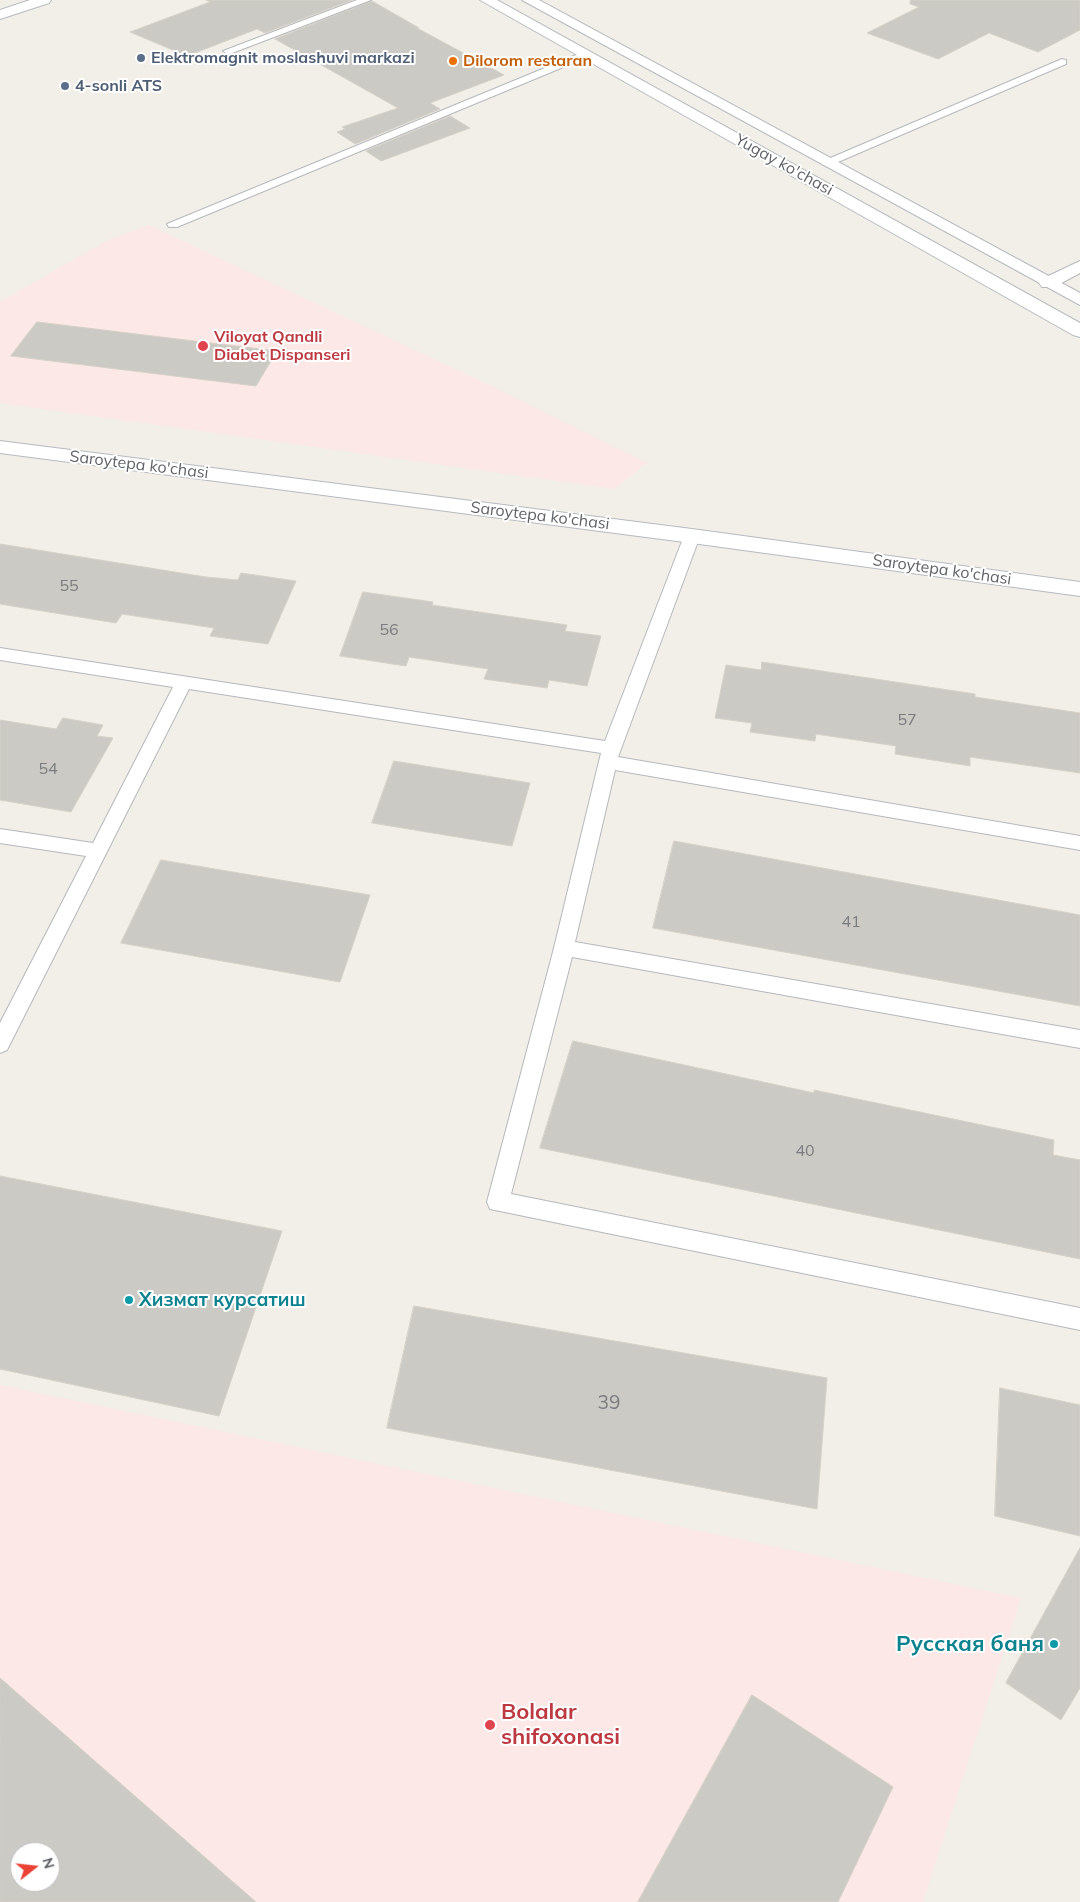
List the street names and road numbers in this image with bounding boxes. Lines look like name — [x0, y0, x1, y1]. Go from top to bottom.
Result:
street label: Yugay ko'chasi — [732, 130, 836, 200]
street label: Saroytepa ko'chasi — [68, 447, 210, 483]
street label: Saroytepa ko'chasi — [469, 498, 611, 534]
street label: Saroytepa ko'chasi — [871, 551, 1013, 589]

